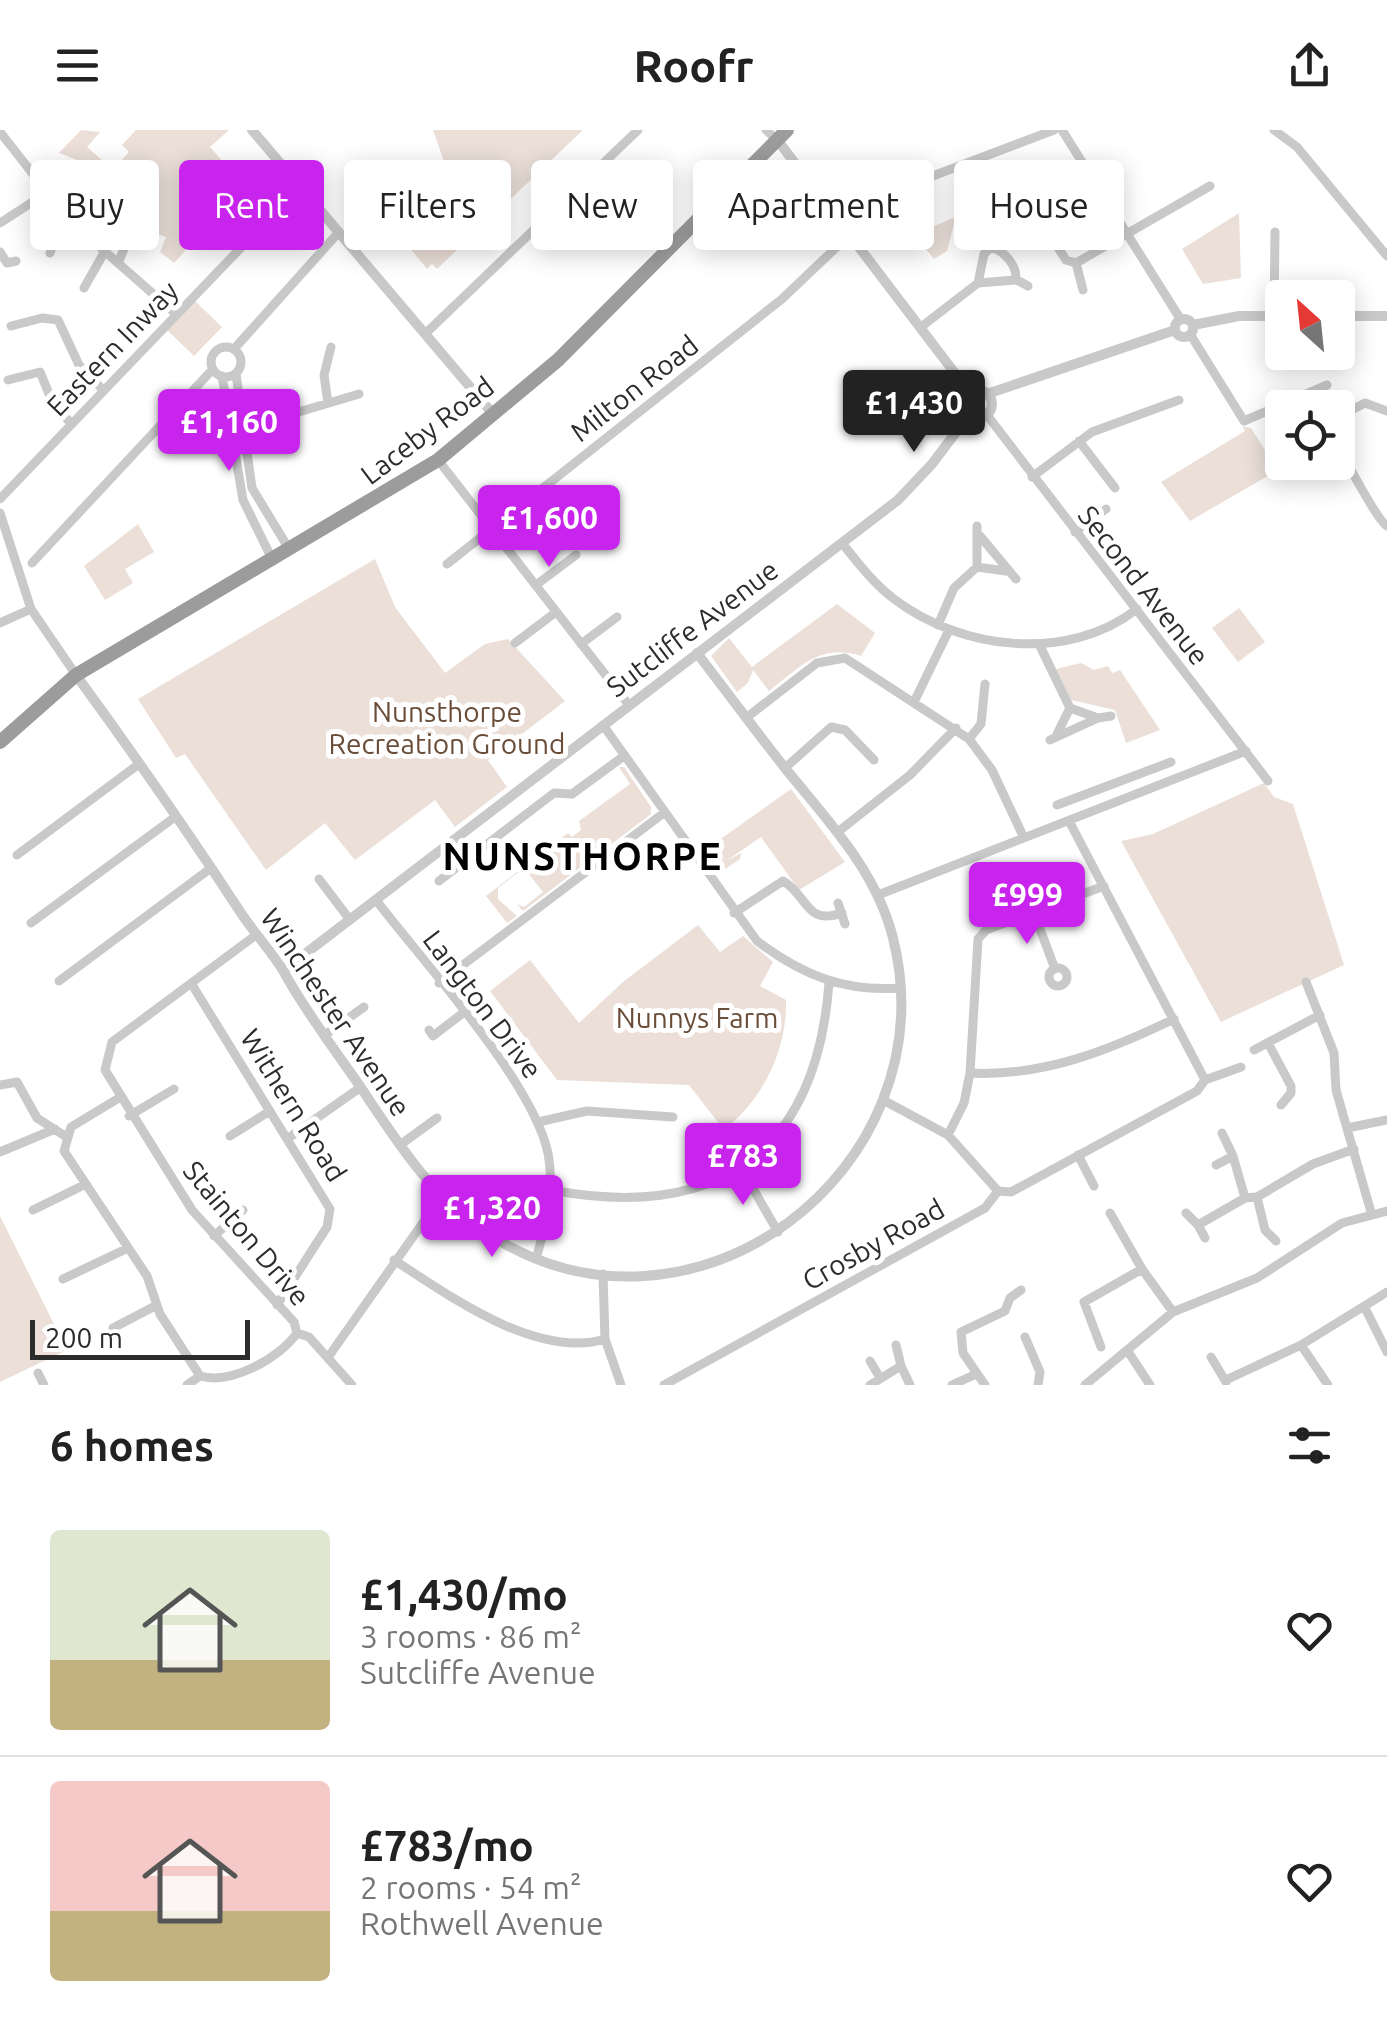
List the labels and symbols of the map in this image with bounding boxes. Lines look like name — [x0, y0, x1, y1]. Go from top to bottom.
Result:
street label: Eastern Inway — [40, 275, 184, 421]
north arrow — [1265, 280, 1355, 370]
street label: Milton Road — [564, 329, 704, 447]
street label: Laceby Road — [355, 370, 499, 490]
pin: £1,430 — [833, 370, 995, 455]
pin: £1,160 — [148, 389, 310, 474]
pin: £1,600 — [468, 485, 630, 570]
street label: Second Avenue — [1073, 500, 1215, 670]
street label: Sutcliffe Avenue — [600, 554, 784, 702]
park label: Nunsthorpe Recreation Ground — [329, 696, 565, 759]
district label: NUNSTHORPE — [442, 835, 724, 877]
pin: £999 — [968, 862, 1086, 947]
street label: Winchester Avenue — [255, 902, 417, 1122]
street label: Langton Drive — [417, 924, 549, 1084]
park label: Nunnys Farm — [616, 1002, 778, 1033]
street label: Withern Road — [235, 1023, 353, 1187]
pin: £783 — [684, 1123, 802, 1208]
street label: Stainton Drive — [178, 1155, 316, 1311]
pin: £1,320 — [411, 1175, 573, 1260]
street label: Crosby Road — [797, 1192, 949, 1296]
scale bar — [30, 1315, 250, 1360]

